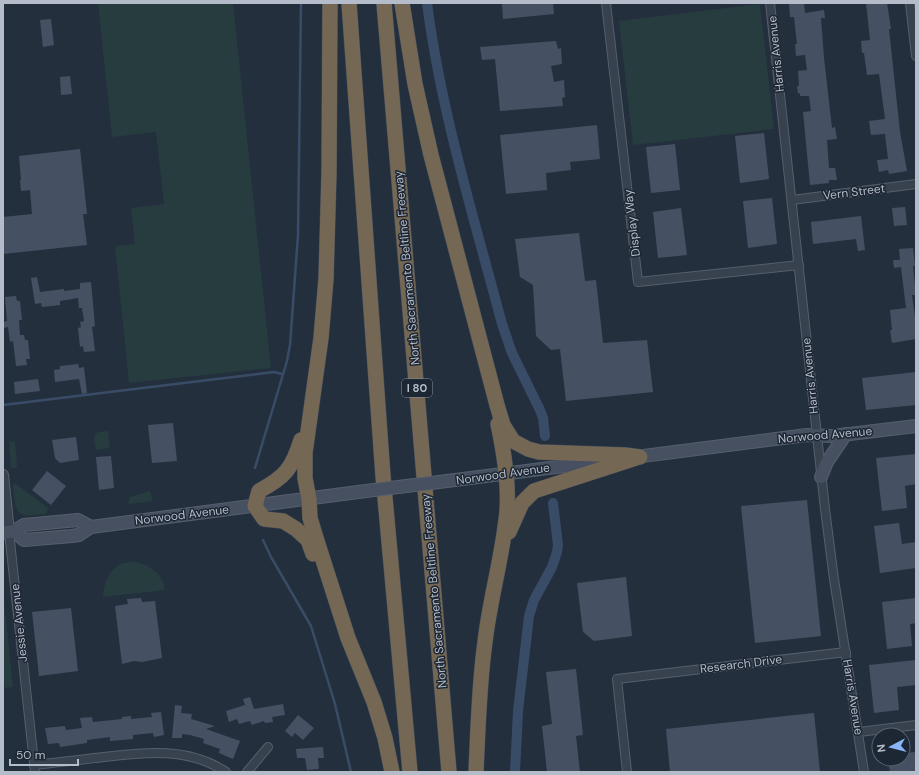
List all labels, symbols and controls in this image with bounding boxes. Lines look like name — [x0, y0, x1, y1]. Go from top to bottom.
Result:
street label: Harris Avenue — [764, 15, 788, 93]
street label: North Sacramento Beltline Freeway — [391, 170, 423, 366]
street label: Vern Street — [822, 180, 886, 204]
street label: Display Way — [620, 188, 644, 258]
street label: Harris Avenue — [798, 337, 822, 415]
road number: I 80 — [402, 379, 432, 397]
street label: Norwood Avenue — [777, 423, 873, 447]
street label: Norwood Avenue — [455, 459, 551, 488]
street label: North Sacramento Beltline Freeway — [418, 493, 450, 689]
street label: Norwood Avenue — [134, 501, 230, 529]
street label: Jessie Avenue — [7, 583, 31, 663]
street label: Research Drive — [699, 651, 783, 677]
street label: Harris Avenue — [839, 658, 867, 736]
north arrow — [871, 727, 911, 767]
scale bar — [10, 741, 78, 767]
text: N — [874, 743, 889, 753]
text: 50 m — [16, 747, 45, 763]

